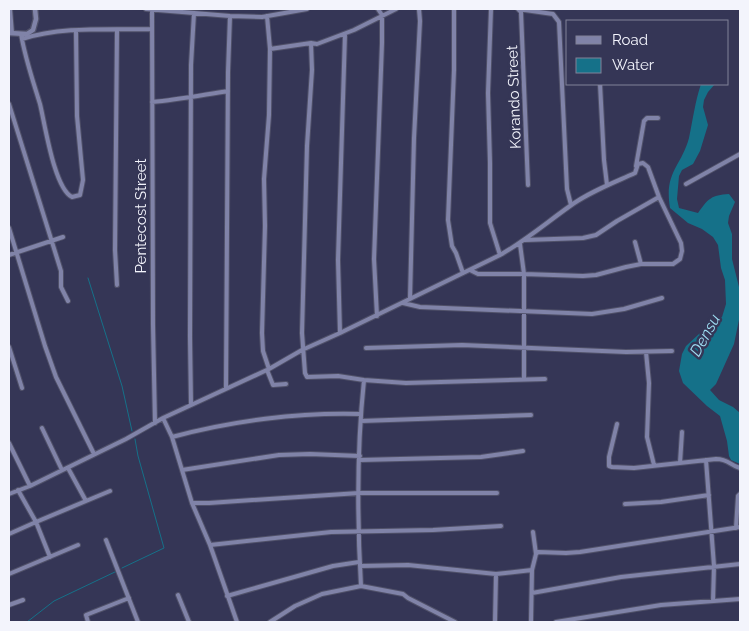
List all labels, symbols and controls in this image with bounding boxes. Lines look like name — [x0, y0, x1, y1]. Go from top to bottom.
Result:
legend — [566, 20, 729, 85]
text: Road — [612, 31, 648, 49]
street label: Korando Street — [503, 45, 525, 149]
text: Water — [612, 56, 655, 74]
street label: Pentecost Street — [132, 158, 150, 274]
water label: Densu — [686, 311, 724, 359]

